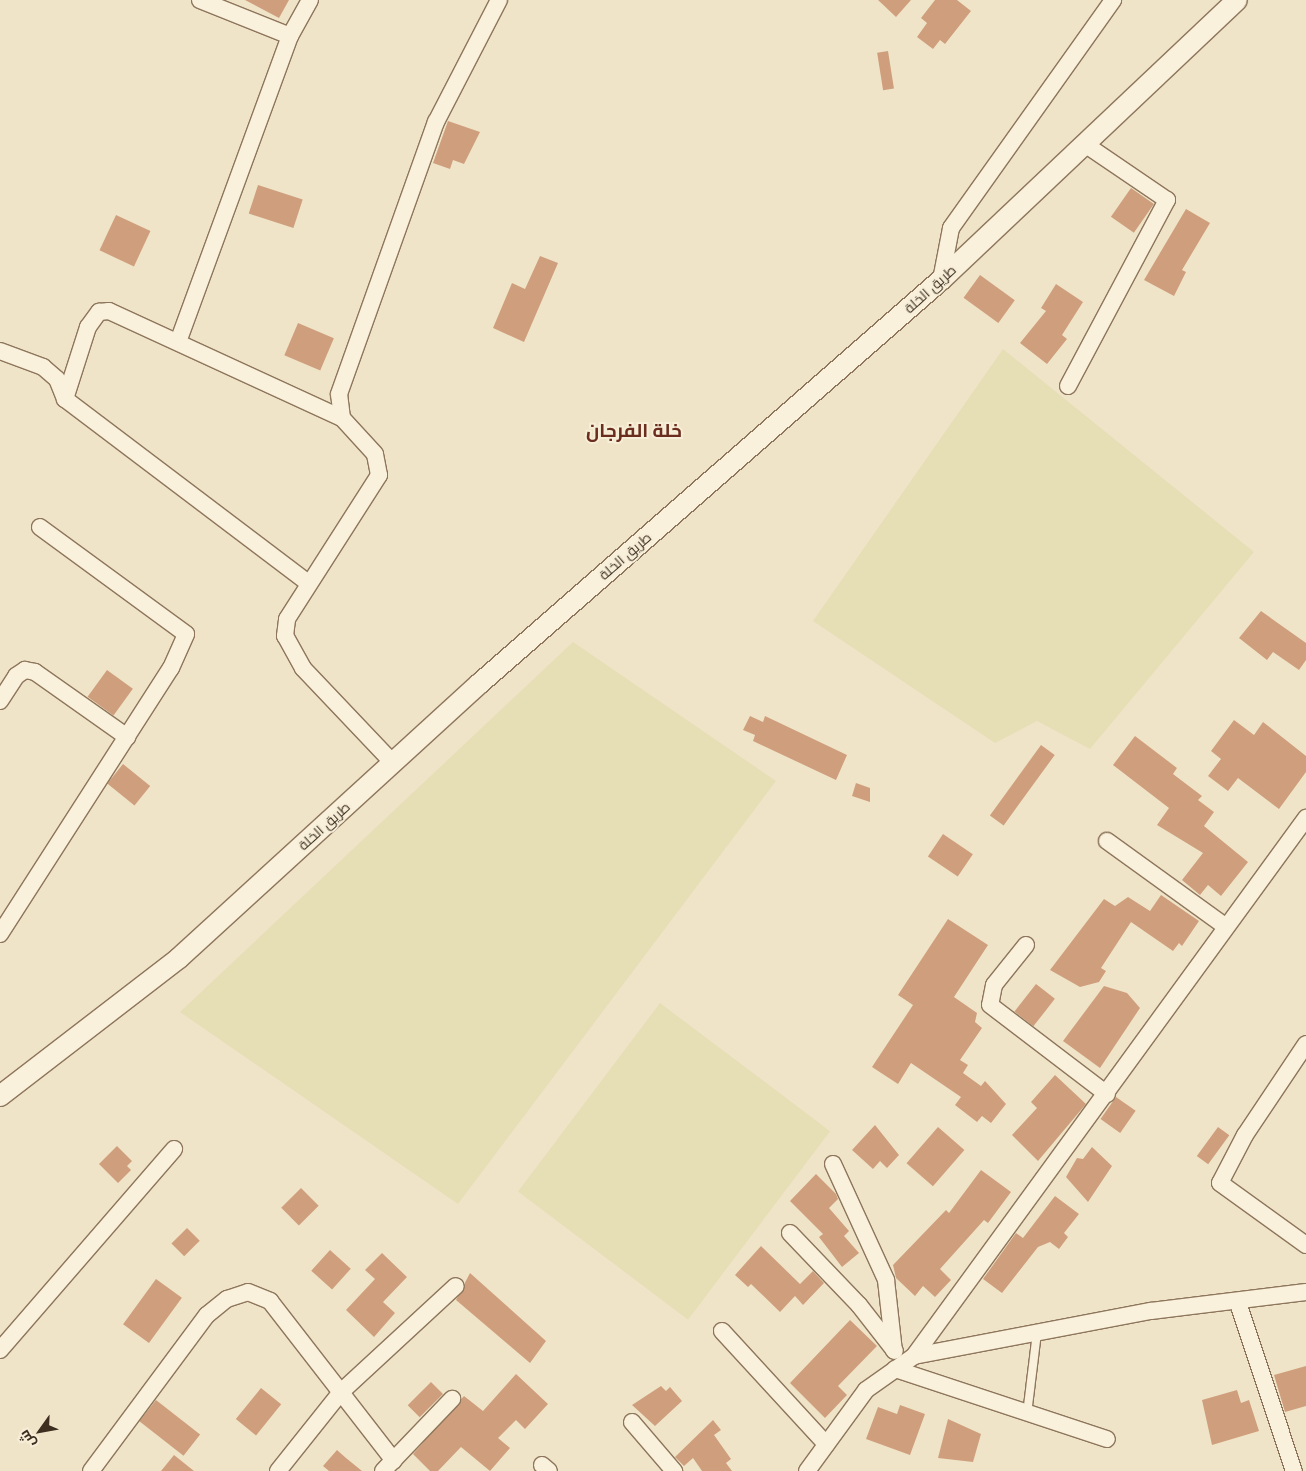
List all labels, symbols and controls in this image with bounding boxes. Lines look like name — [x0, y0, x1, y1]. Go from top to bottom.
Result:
street label: طريق الخلة — [901, 261, 959, 317]
district label: خلة الفرجان — [586, 419, 682, 441]
street label: طريق الخلة — [595, 529, 655, 583]
street label: طريق الخلة — [295, 798, 353, 854]
north arrow — [15, 1406, 65, 1456]
text: ش — [14, 1427, 40, 1452]

